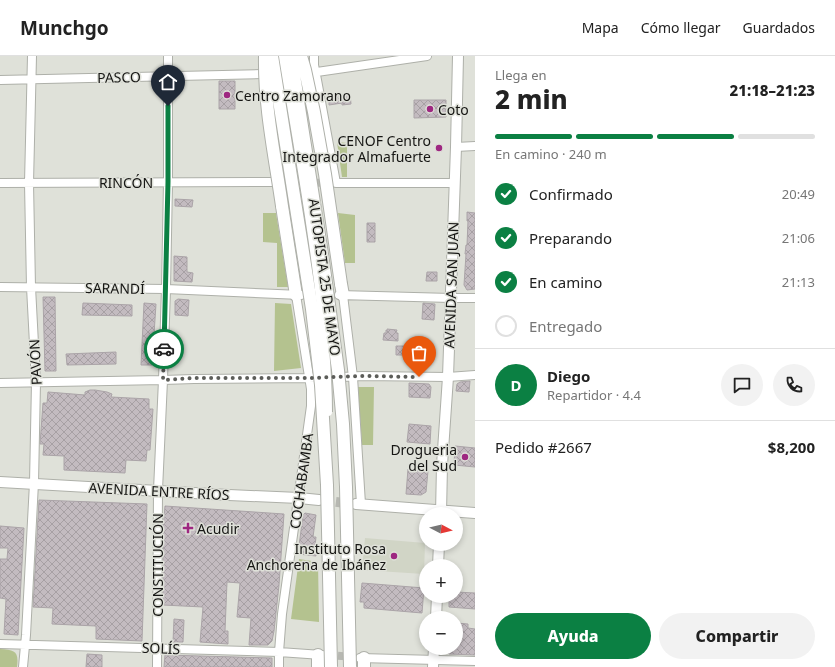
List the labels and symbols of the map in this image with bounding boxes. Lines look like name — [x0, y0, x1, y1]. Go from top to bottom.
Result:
pin — [151, 65, 185, 106]
street label: PASCO — [97, 67, 141, 87]
place label: Centro Zamorano — [235, 86, 351, 105]
marker: Centro Zamorano — [222, 90, 232, 100]
place label: Coto — [438, 100, 469, 119]
marker: Coto — [425, 104, 435, 114]
place label: CENOF Centro Integrador Almafuerte — [283, 131, 431, 166]
marker: CENOF Centro Integrador Almafuerte — [434, 143, 444, 153]
street label: RINCÓN — [99, 173, 153, 192]
street label: AUTOPISTA 25 DE MAYO — [305, 197, 345, 357]
street label: AVENIDA SAN JUAN — [439, 221, 463, 349]
street label: SARANDÍ — [85, 278, 145, 298]
courier — [144, 329, 184, 369]
pin — [402, 336, 436, 377]
street label: PAVÓN — [24, 339, 46, 385]
street label: COCHABAMBA — [285, 432, 317, 530]
place label: Drogueria del Sud — [390, 440, 457, 475]
marker: Drogueria del Sud — [460, 452, 470, 462]
street label: AVENIDA ENTRE RÍOS — [88, 478, 230, 504]
north arrow — [419, 507, 463, 551]
street label: CONSTITUCIÓN — [148, 513, 167, 617]
place label: Acudir — [197, 519, 240, 538]
marker: Acudir — [182, 522, 194, 534]
place label: Instituto Rosa Anchorena de Ibáñez — [247, 539, 386, 574]
marker: Instituto Rosa Anchorena de Ibáñez — [389, 551, 399, 561]
street label: SOLÍS — [141, 638, 181, 658]

